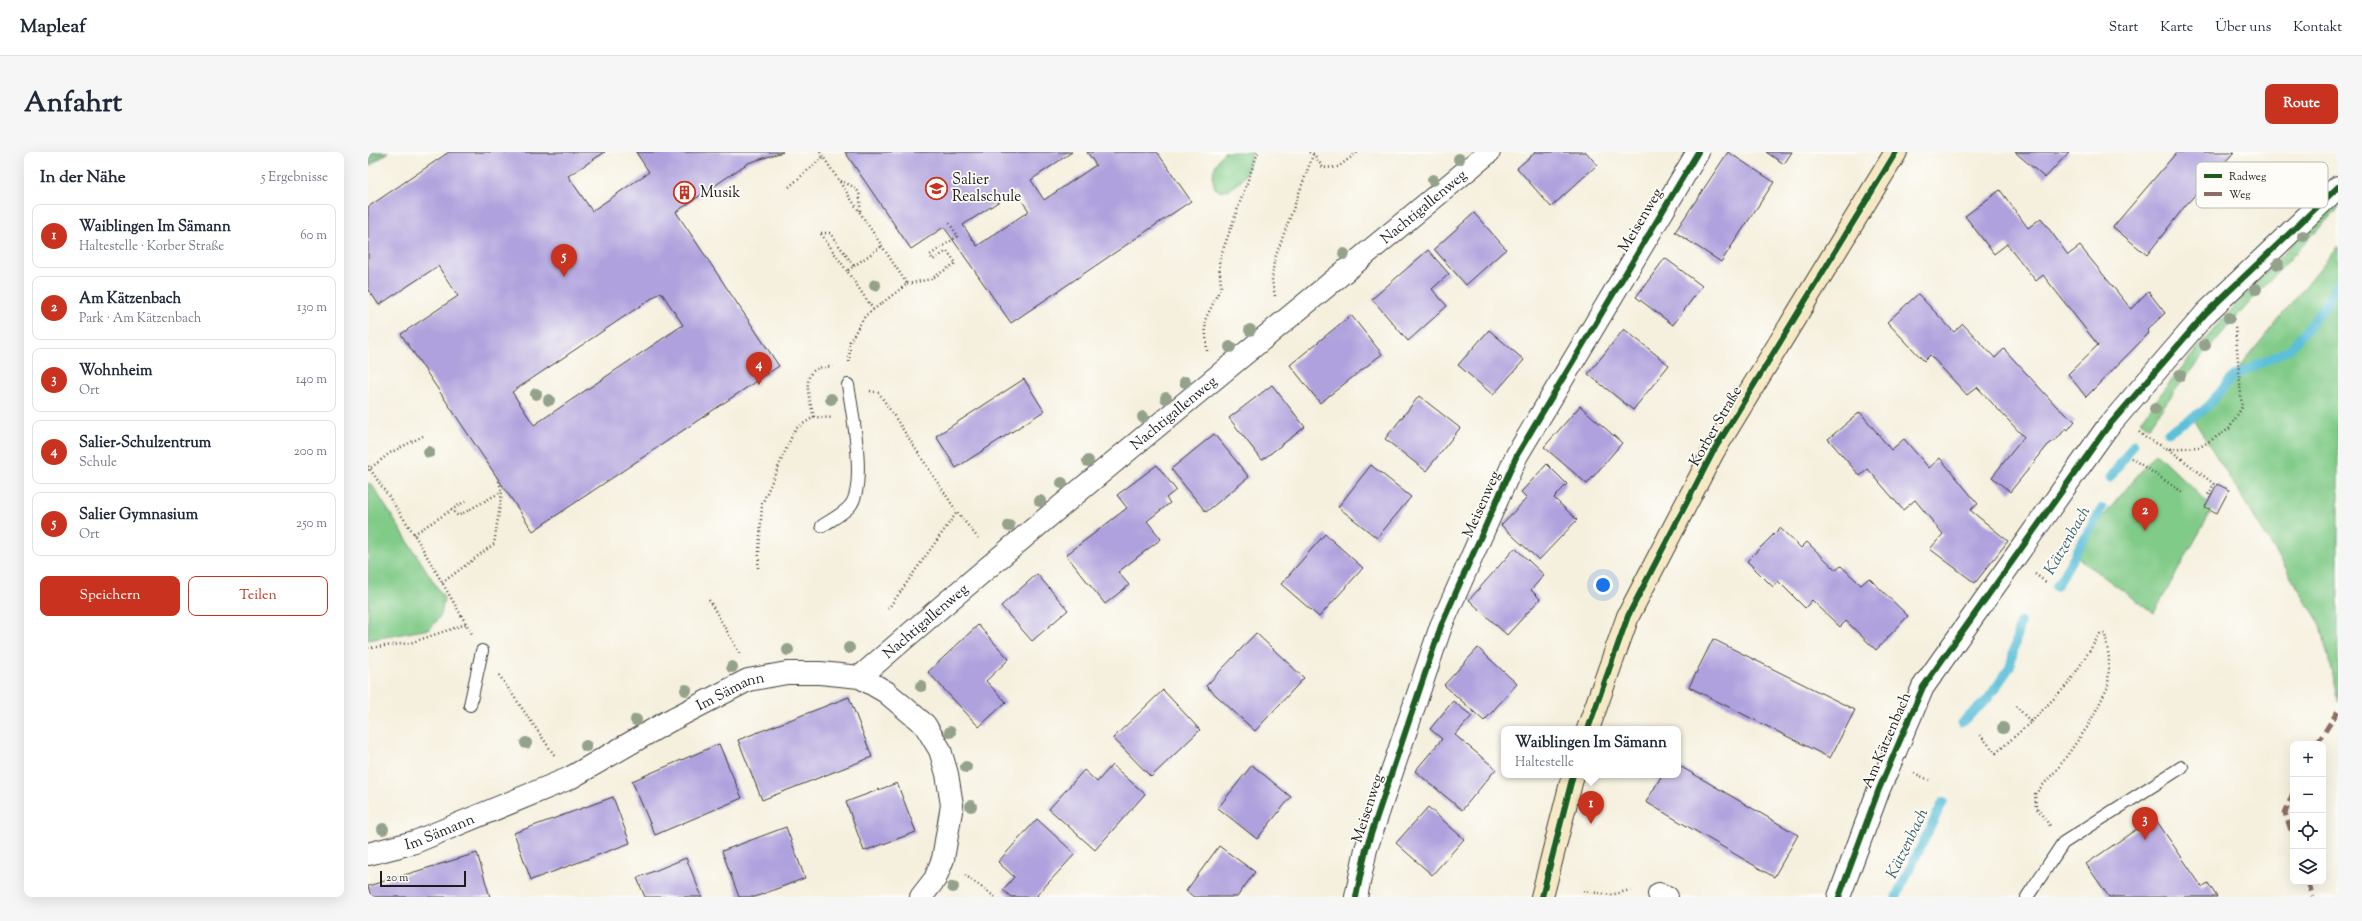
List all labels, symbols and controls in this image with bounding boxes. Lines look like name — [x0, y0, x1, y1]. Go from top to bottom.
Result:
text: Mapleaf — [20, 14, 86, 41]
text: Start — [2109, 18, 2138, 38]
text: Karte — [2160, 18, 2193, 38]
text: Über uns — [2215, 18, 2271, 38]
text: Kontakt — [2293, 18, 2342, 38]
text: Anfahrt — [24, 84, 122, 124]
button: Route — [2265, 84, 2338, 124]
legend — [2196, 162, 2328, 208]
text: In der Nähe — [40, 166, 126, 190]
street label: Nachtigallenweg — [1377, 166, 1472, 250]
text: 5 Ergebnisse — [261, 169, 328, 187]
text: Radweg — [2229, 169, 2267, 185]
place label: Salier Realschule — [952, 170, 1021, 208]
school or university icon: Salier Realschule — [923, 175, 949, 201]
building icon: Musik — [671, 179, 697, 205]
place label: Musik — [700, 183, 741, 204]
street label: Meisenweg — [1614, 185, 1669, 257]
text: Weg — [2229, 187, 2251, 203]
text: Waiblingen Im Sämann — [79, 217, 231, 238]
text: 1 — [52, 227, 56, 245]
text: 60 m — [300, 227, 327, 245]
text: Haltestelle · Korber Straße — [79, 238, 224, 256]
pin: 5 — [551, 244, 577, 277]
text: Am Kätzenbach — [79, 289, 181, 310]
text: 2 — [51, 299, 57, 317]
text: 130 m — [297, 299, 327, 317]
text: Park · Am Kätzenbach — [79, 310, 201, 328]
pin: 4 — [746, 352, 772, 385]
text: Wohnheim — [79, 361, 152, 382]
text: 3 — [51, 371, 57, 389]
text: 140 m — [296, 371, 327, 389]
street label: Nachtigallenweg — [1127, 372, 1222, 456]
text: Ort — [79, 382, 99, 400]
street label: Korber Straße — [1685, 383, 1748, 471]
text: Salier-Schulzentrum — [79, 433, 211, 454]
text: 4 — [51, 443, 57, 461]
text: 200 m — [294, 443, 327, 461]
text: Schule — [79, 454, 117, 472]
street label: Meisenweg — [1458, 468, 1506, 541]
pin: 2 — [2132, 498, 2158, 531]
water label: Kätzenbach — [2039, 503, 2097, 580]
text: Salier Gymnasium — [79, 505, 198, 526]
text: 5 — [52, 515, 56, 533]
text: 250 m — [296, 515, 327, 533]
text: Ort — [79, 526, 99, 544]
your location — [1593, 575, 1613, 595]
button: Speichern — [40, 576, 180, 616]
button: Teilen — [188, 576, 328, 616]
street label: Nachtigallenweg — [879, 579, 973, 665]
street label: Im Sämann — [693, 668, 766, 717]
street label: Am Kätzenbach — [1858, 689, 1917, 792]
popup — [1501, 726, 1681, 778]
text: Waiblingen Im Sämann — [1515, 733, 1667, 754]
map controls — [2290, 741, 2326, 885]
button: + — [2290, 741, 2326, 777]
text: Haltestelle — [1515, 754, 1574, 772]
street label: Meisenweg — [1347, 771, 1389, 846]
button: − — [2290, 777, 2326, 813]
pin: 1 — [1578, 791, 1604, 824]
water label: Kätzenbach — [1881, 805, 1935, 883]
pin: 3 — [2132, 807, 2158, 840]
street label: Im Sämann — [403, 810, 478, 856]
button: locate — [2290, 813, 2326, 849]
button: layers — [2290, 849, 2326, 885]
scale bar — [380, 869, 466, 888]
text: 20 m — [386, 870, 408, 886]

